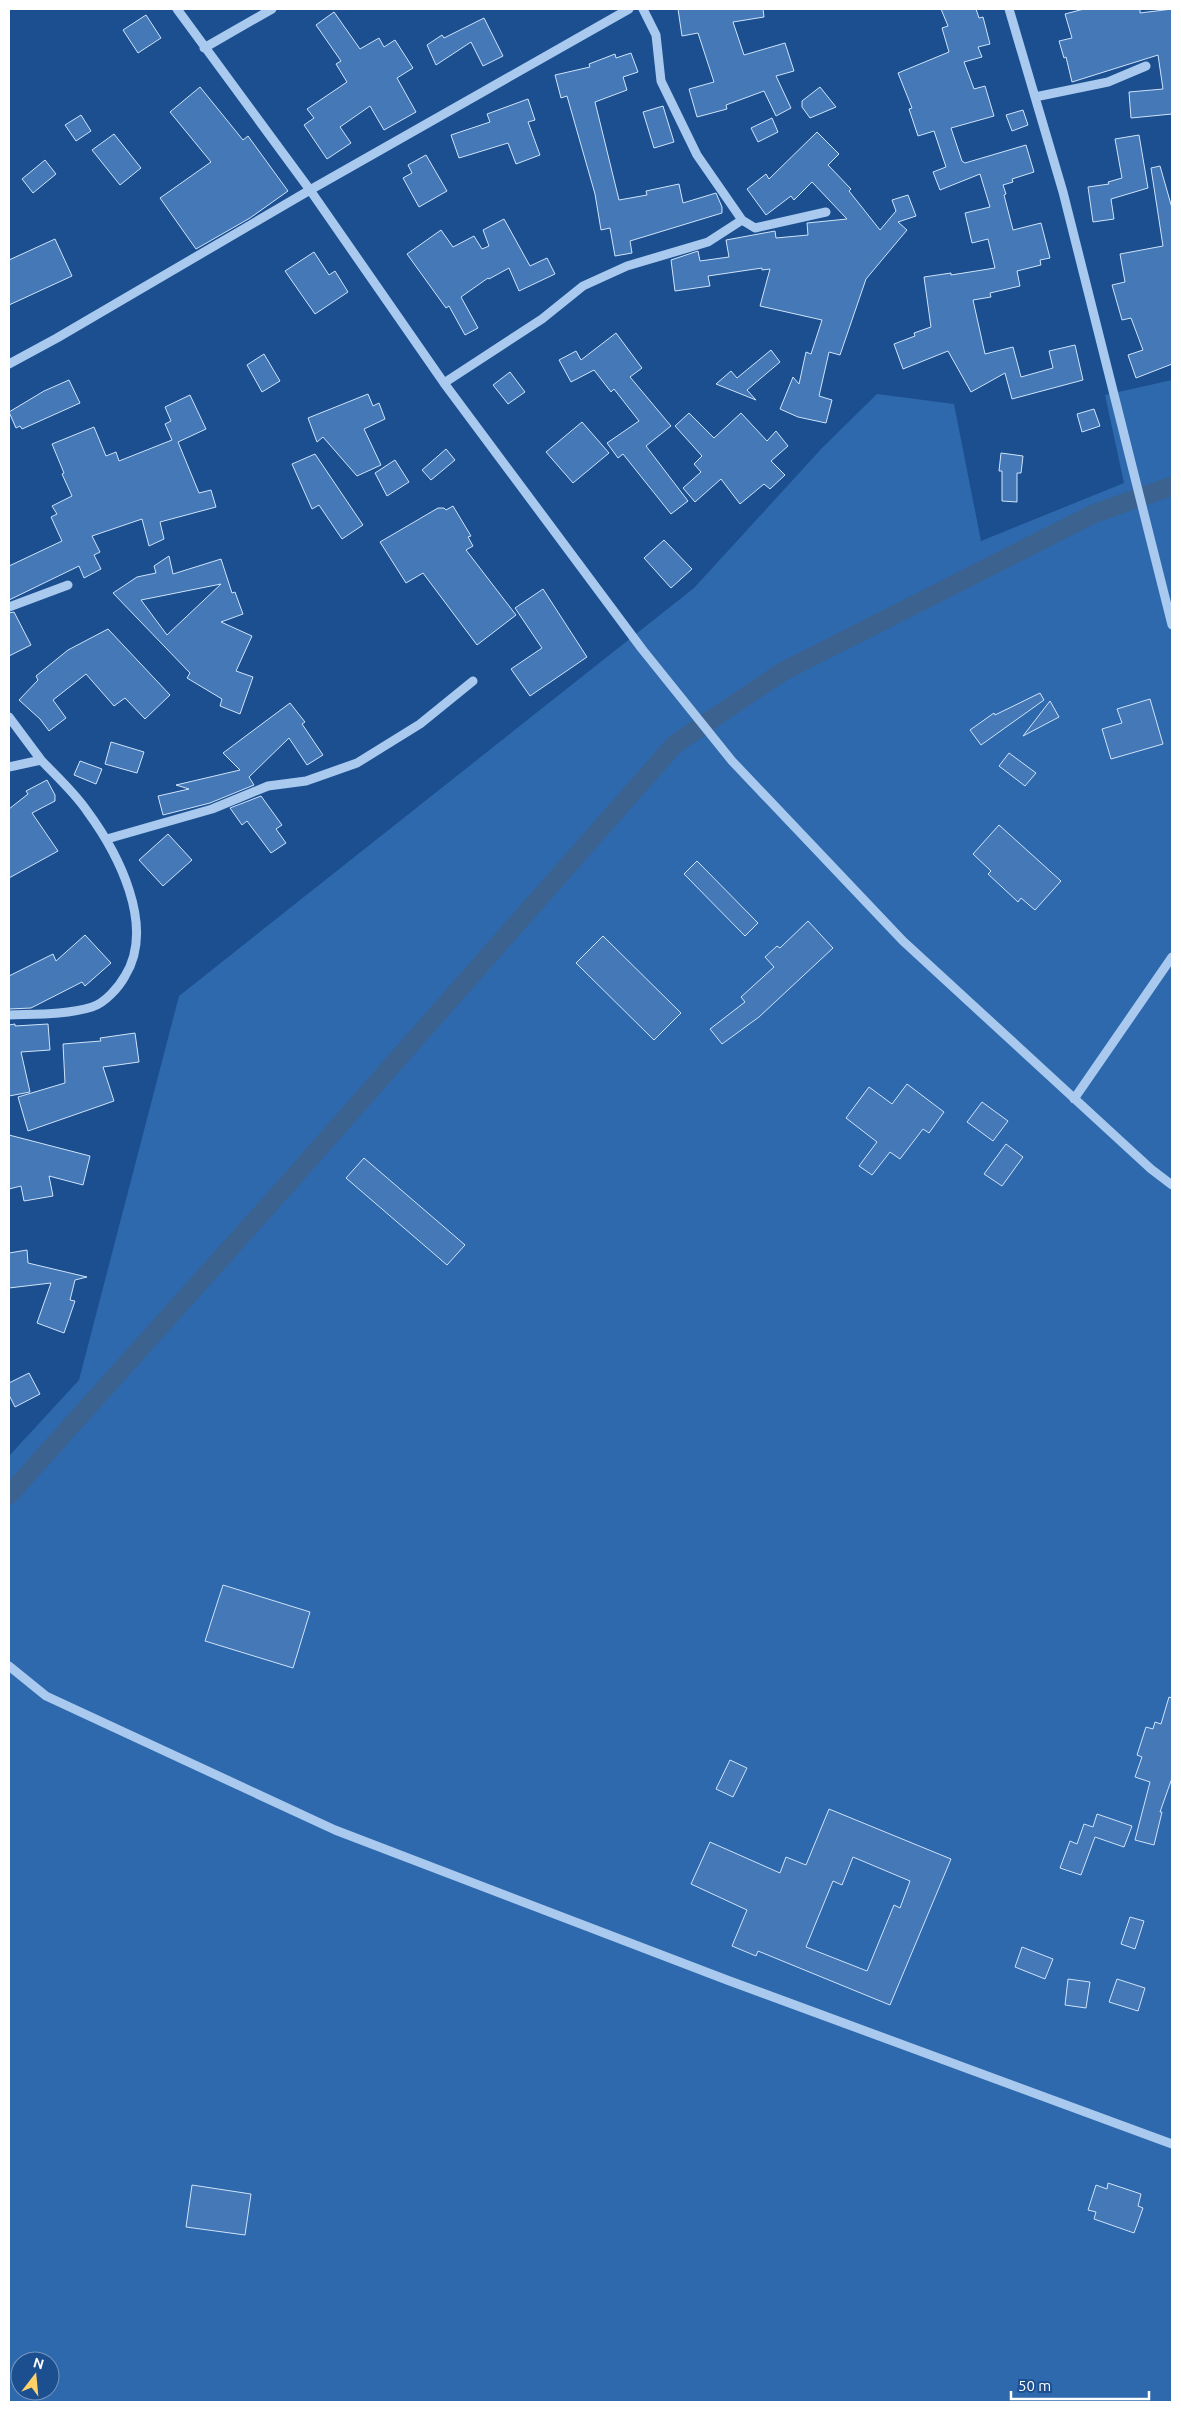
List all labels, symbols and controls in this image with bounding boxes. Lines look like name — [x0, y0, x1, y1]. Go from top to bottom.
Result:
north arrow — [10, 2351, 60, 2401]
text: N — [31, 2354, 46, 2373]
scale bar — [1011, 2368, 1148, 2400]
text: 50 m — [1018, 2377, 1051, 2394]

